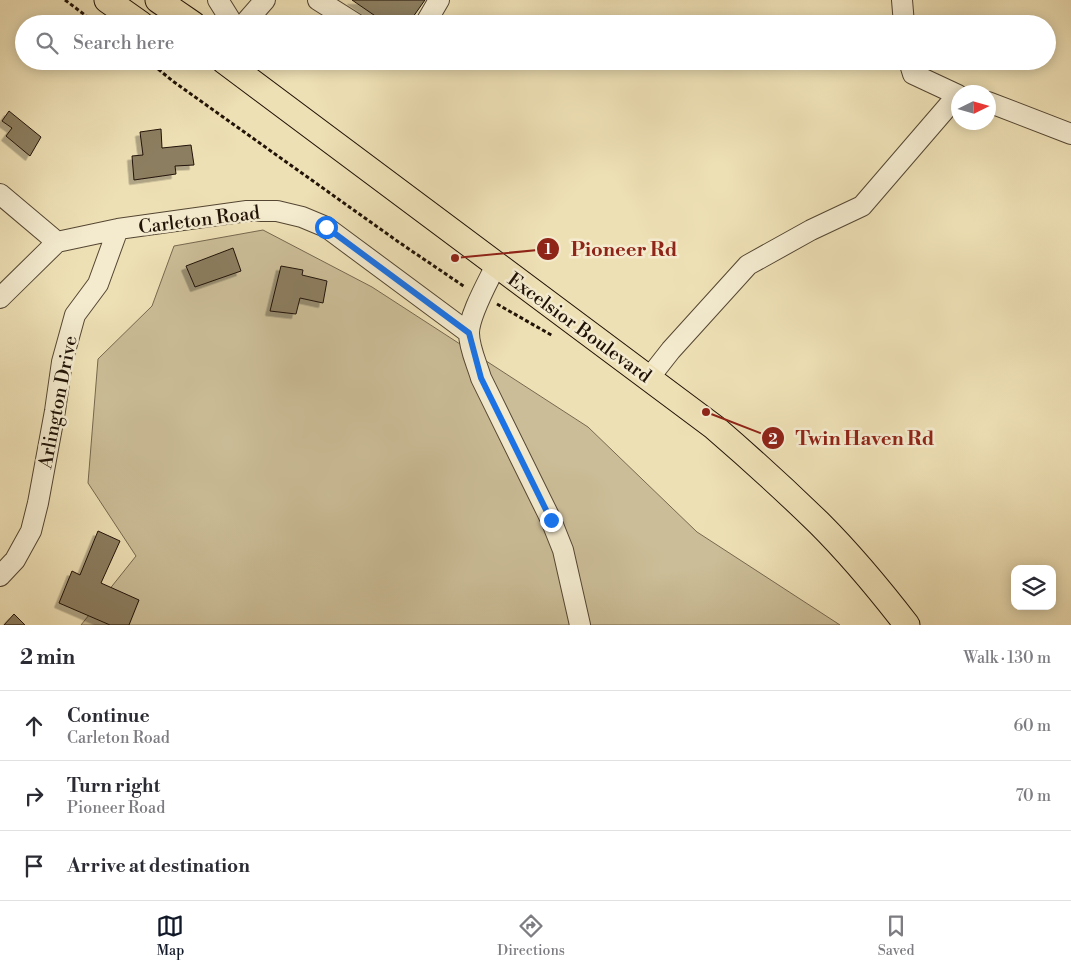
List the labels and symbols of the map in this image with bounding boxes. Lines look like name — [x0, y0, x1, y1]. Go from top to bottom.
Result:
north arrow — [951, 85, 996, 130]
street label: Carleton Road — [137, 201, 261, 239]
route start — [315, 216, 338, 239]
callout: Pioneer Rd — [535, 232, 687, 267]
text: Pioneer Rd — [571, 238, 678, 263]
text: 1 — [544, 240, 552, 259]
street label: Excelsior Boulevard — [503, 267, 656, 388]
street label: Arlington Drive — [33, 334, 83, 472]
callout: Twin Haven Rd — [760, 421, 944, 456]
text: Twin Haven Rd — [796, 427, 935, 452]
text: 2 — [768, 430, 778, 449]
route end — [540, 509, 563, 532]

